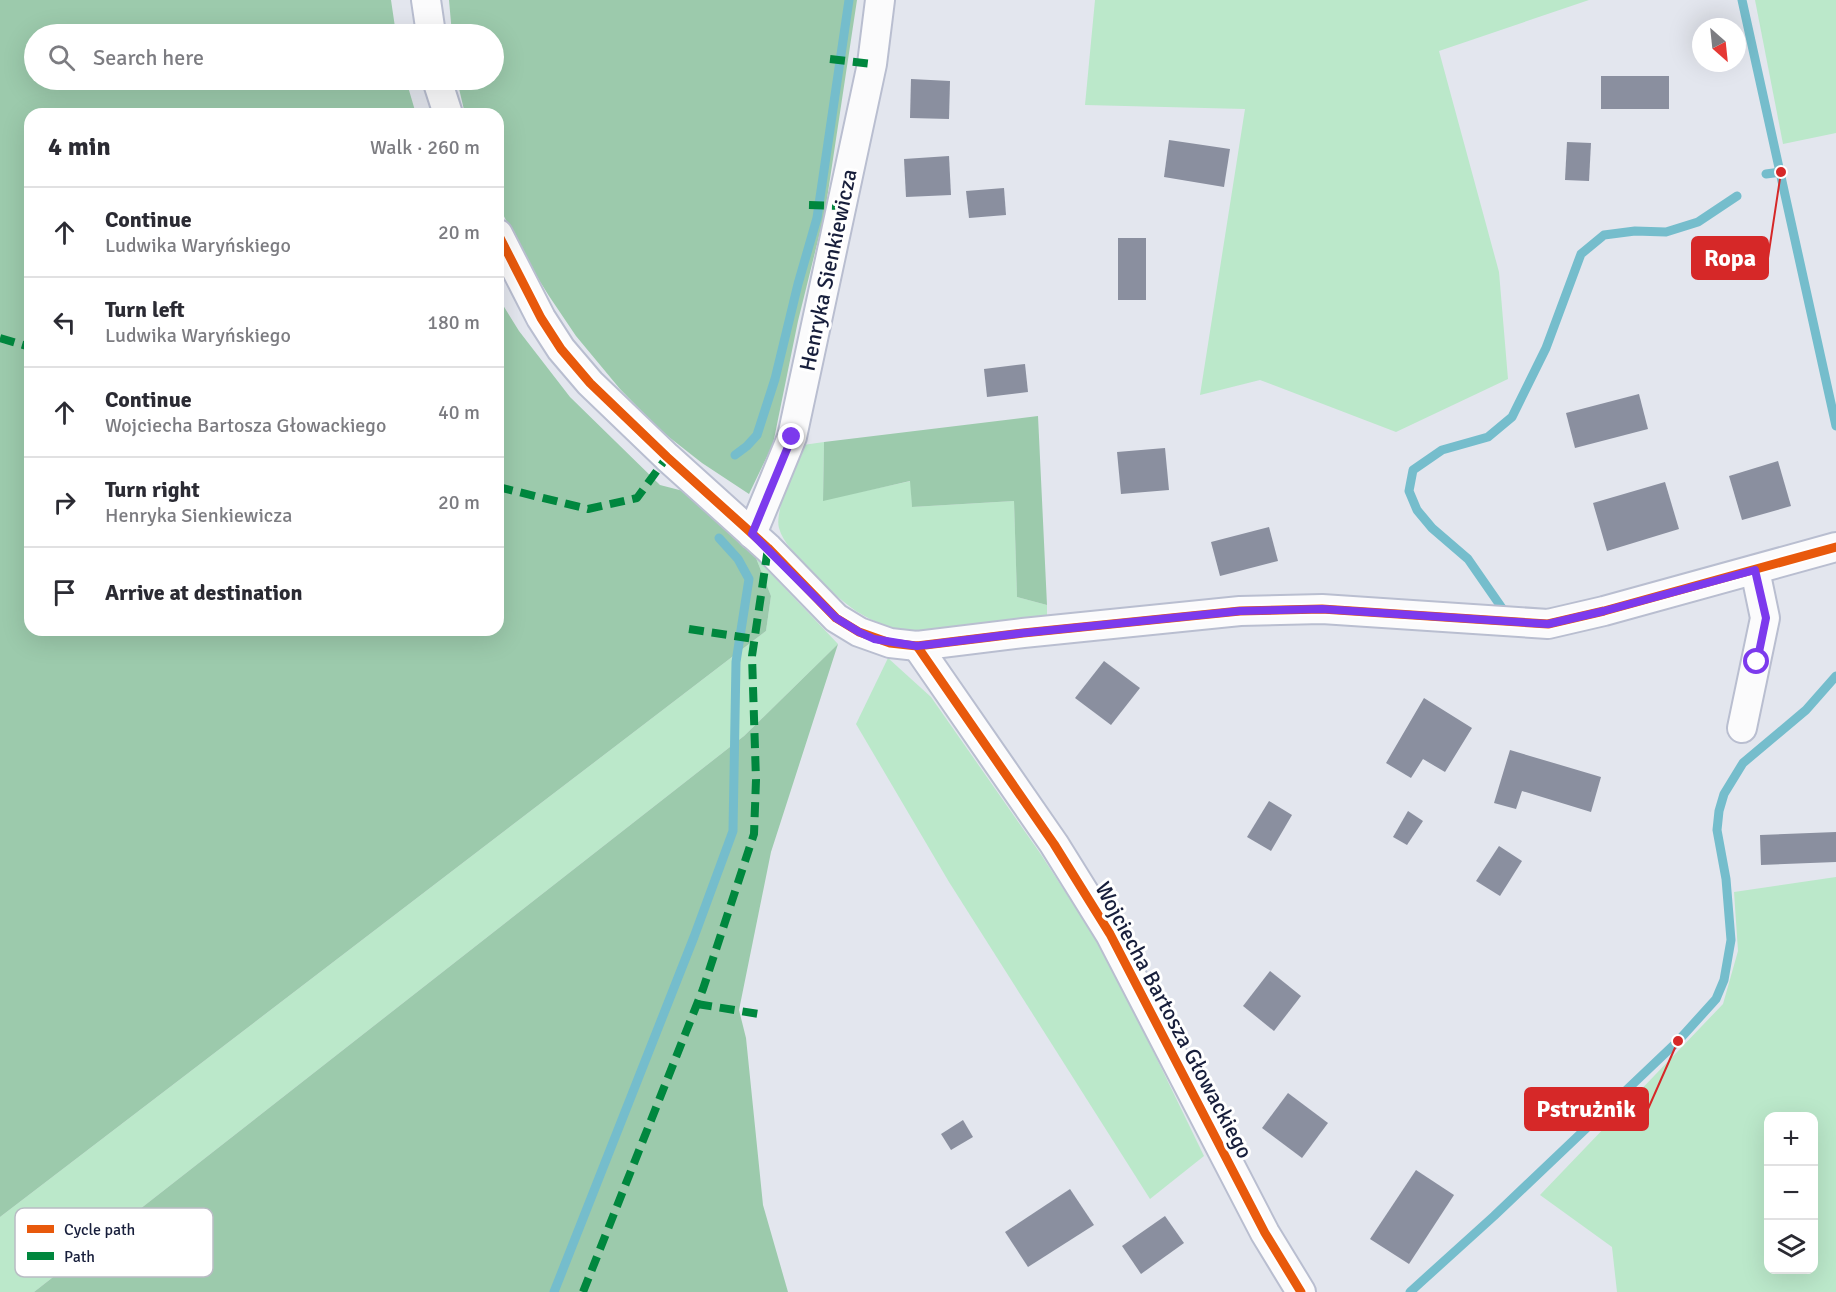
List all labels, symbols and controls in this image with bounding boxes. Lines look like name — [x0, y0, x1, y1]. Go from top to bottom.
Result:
north arrow — [1692, 18, 1746, 72]
search box — [24, 24, 504, 90]
icon: search — [45, 41, 78, 74]
text: Search here — [93, 44, 204, 71]
text: 4 min — [48, 131, 111, 163]
text: Walk · 260 m — [370, 135, 480, 160]
street label: Henryka Sienkiewicza — [793, 166, 863, 374]
text: Continue — [105, 206, 192, 233]
icon: ahead — [48, 216, 81, 249]
text: 20 m — [438, 220, 480, 245]
text: Ludwika Waryńskiego — [105, 233, 291, 258]
callout: Ropa — [1692, 237, 1768, 279]
text: Ropa — [1704, 243, 1756, 273]
text: Turn left — [105, 296, 185, 323]
icon: left — [48, 306, 81, 339]
text: 180 m — [427, 310, 480, 335]
text: Ludwika Waryńskiego — [105, 323, 291, 348]
text: Continue — [105, 386, 192, 413]
icon: ahead — [48, 396, 81, 429]
text: 40 m — [438, 400, 480, 425]
text: Wojciecha Bartosza Głowackiego — [105, 413, 386, 438]
route end — [778, 423, 804, 449]
text: Turn right — [105, 476, 200, 503]
icon: right — [48, 486, 81, 519]
text: 20 m — [438, 490, 480, 515]
text: Henryka Sienkiewicza — [105, 503, 292, 528]
icon: arrive — [48, 576, 81, 609]
text: Arrive at destination — [105, 579, 302, 606]
route start — [1743, 648, 1769, 674]
street label: Wojciecha Bartosza Głowackiego — [1089, 877, 1259, 1163]
callout: Pstrużnik — [1525, 1088, 1648, 1130]
text: Pstrużnik — [1536, 1094, 1636, 1124]
map controls — [1764, 1112, 1818, 1274]
button: + — [1764, 1112, 1818, 1166]
button: − — [1764, 1166, 1818, 1220]
legend — [15, 1208, 213, 1277]
text: Cycle path — [64, 1220, 135, 1240]
button: layers — [1764, 1220, 1818, 1274]
text: Path — [64, 1247, 95, 1267]

